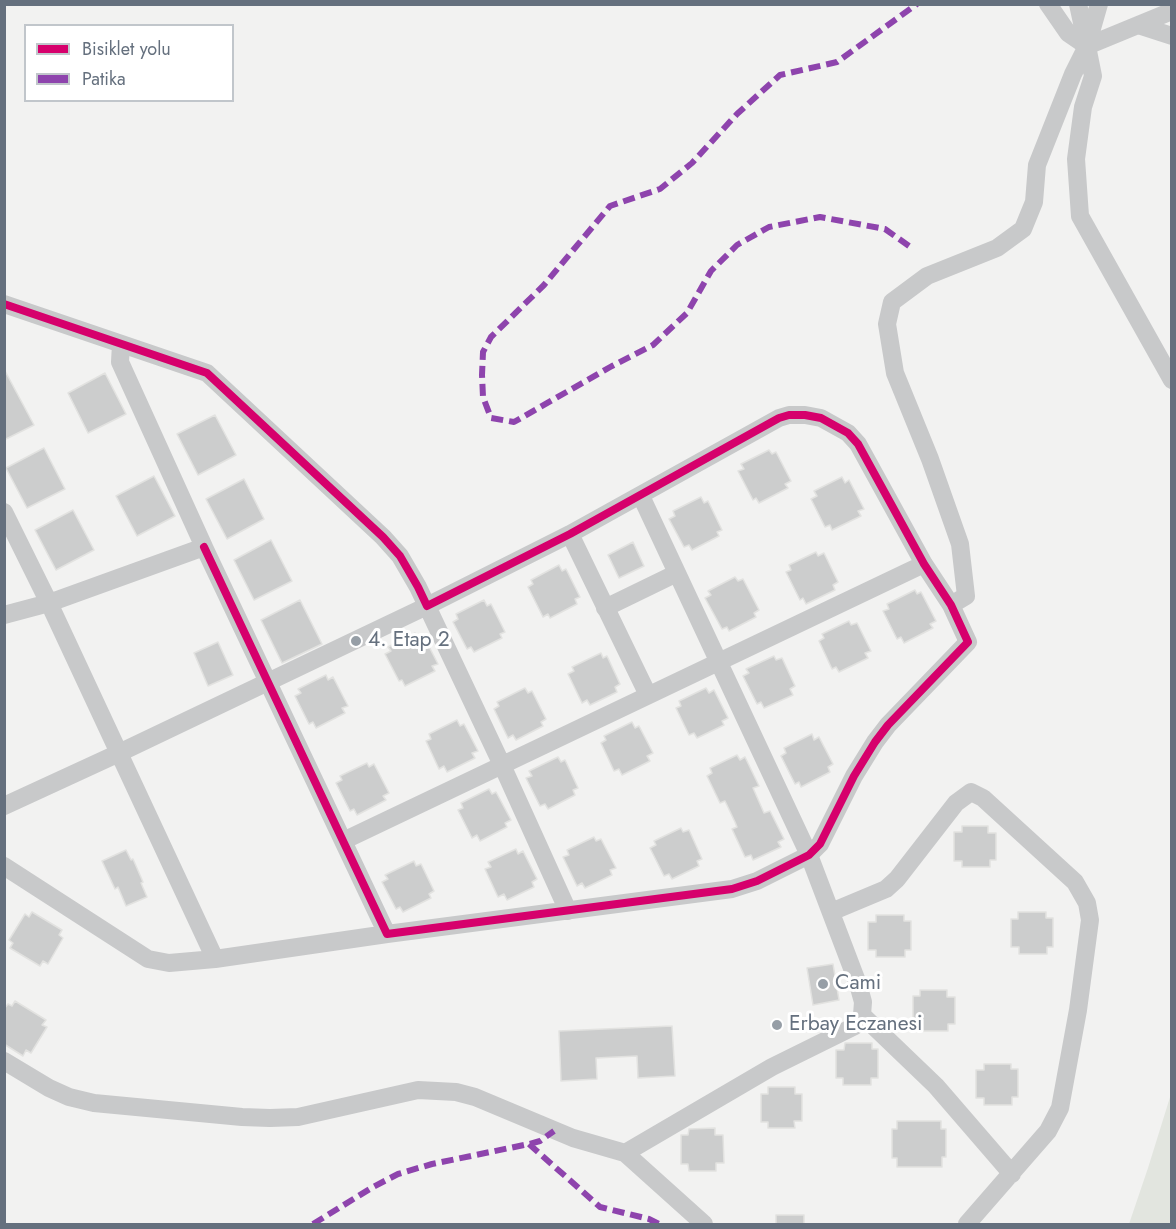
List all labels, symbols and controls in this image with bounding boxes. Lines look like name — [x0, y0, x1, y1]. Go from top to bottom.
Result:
legend — [24, 24, 234, 102]
text: Bisiklet yolu — [82, 36, 171, 62]
text: Patika — [82, 66, 126, 92]
place label: 4. Etap 2 — [368, 628, 450, 654]
marker: 4. Etap 2 — [349, 634, 363, 648]
place label: Cami — [835, 971, 881, 997]
marker: Cami — [816, 977, 830, 991]
place label: Erbay Eczanesi — [789, 1012, 922, 1038]
marker: Erbay Eczanesi — [770, 1018, 784, 1032]

